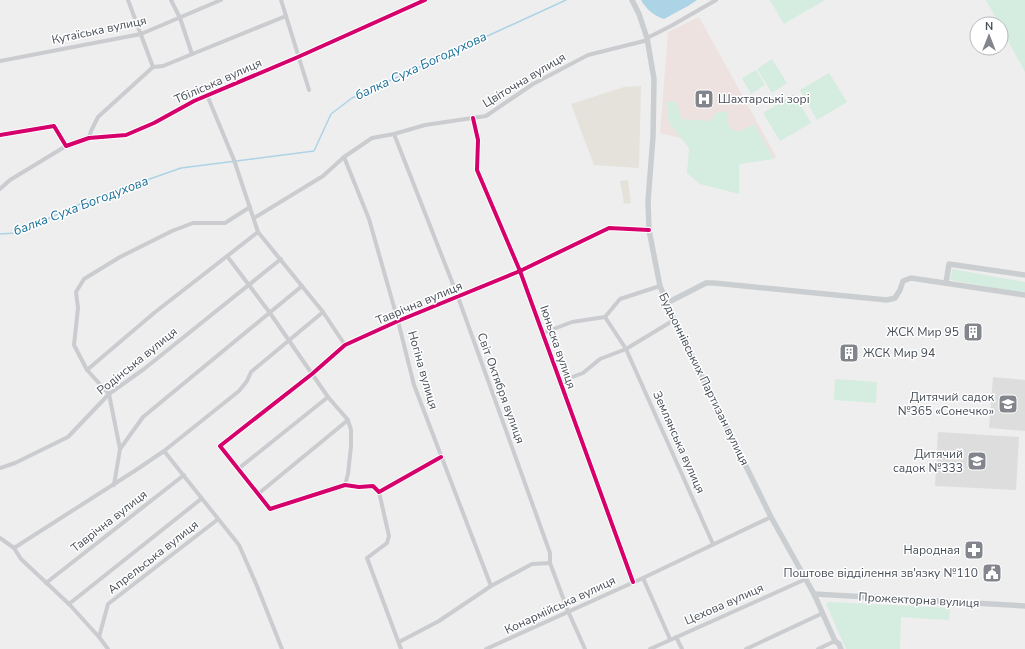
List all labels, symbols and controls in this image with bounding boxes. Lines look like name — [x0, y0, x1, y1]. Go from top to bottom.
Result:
street label: Кутаїська вулиця — [50, 12, 148, 48]
north arrow — [969, 16, 1009, 56]
text: N — [985, 19, 993, 34]
water label: балка Суха Богодухова — [352, 28, 490, 104]
street label: Цвiточна вулиця — [480, 49, 568, 111]
street label: Тбіліська вулиця — [172, 54, 264, 108]
hospital icon: Шахтарські зорі — [693, 88, 715, 110]
place label: Шахтарські зорі — [718, 91, 810, 107]
water label: балка Суха Богодухова — [11, 172, 151, 240]
street label: Таврічна вулиця — [373, 278, 465, 328]
street label: Будьоннівських Партизан вулиця — [655, 290, 753, 468]
street label: Iюньска вулиця — [536, 303, 580, 391]
building icon: ЖСК Мир 95 — [962, 321, 984, 343]
street label: Родінська вулиця — [93, 324, 181, 398]
place label: ЖСК Мир 95 — [887, 324, 959, 340]
street label: Ногіна вулиця — [404, 329, 442, 411]
street label: Світ Октября вулиця — [474, 330, 528, 446]
building icon: ЖСК Мир 94 — [838, 342, 860, 364]
place label: ЖСК Мир 94 — [863, 345, 935, 361]
street label: Землянська вулиця — [649, 388, 709, 496]
place label: Дитячий садок №365 «Сонечко» — [898, 389, 995, 419]
school or university icon: Дитячий садок №365 «Сонечко» — [997, 393, 1019, 415]
place label: Дитячий садок №333 — [893, 446, 963, 476]
school or university icon: Дитячий садок №333 — [966, 450, 988, 472]
street label: Таврічна вулиця — [68, 486, 150, 556]
street label: Апрельська вулиця — [104, 517, 202, 597]
pharmacy icon: Народная — [963, 539, 985, 561]
place label: Народная — [903, 542, 960, 558]
public building icon: Поштове відділення зв'язку №110 — [981, 562, 1003, 584]
place label: Поштове відділення зв'язку №110 — [784, 565, 978, 581]
street label: Конармійська вулиця — [502, 572, 618, 638]
street label: Цехова вулиця — [682, 579, 766, 629]
street label: Прожекторна вулиця — [858, 589, 980, 611]

